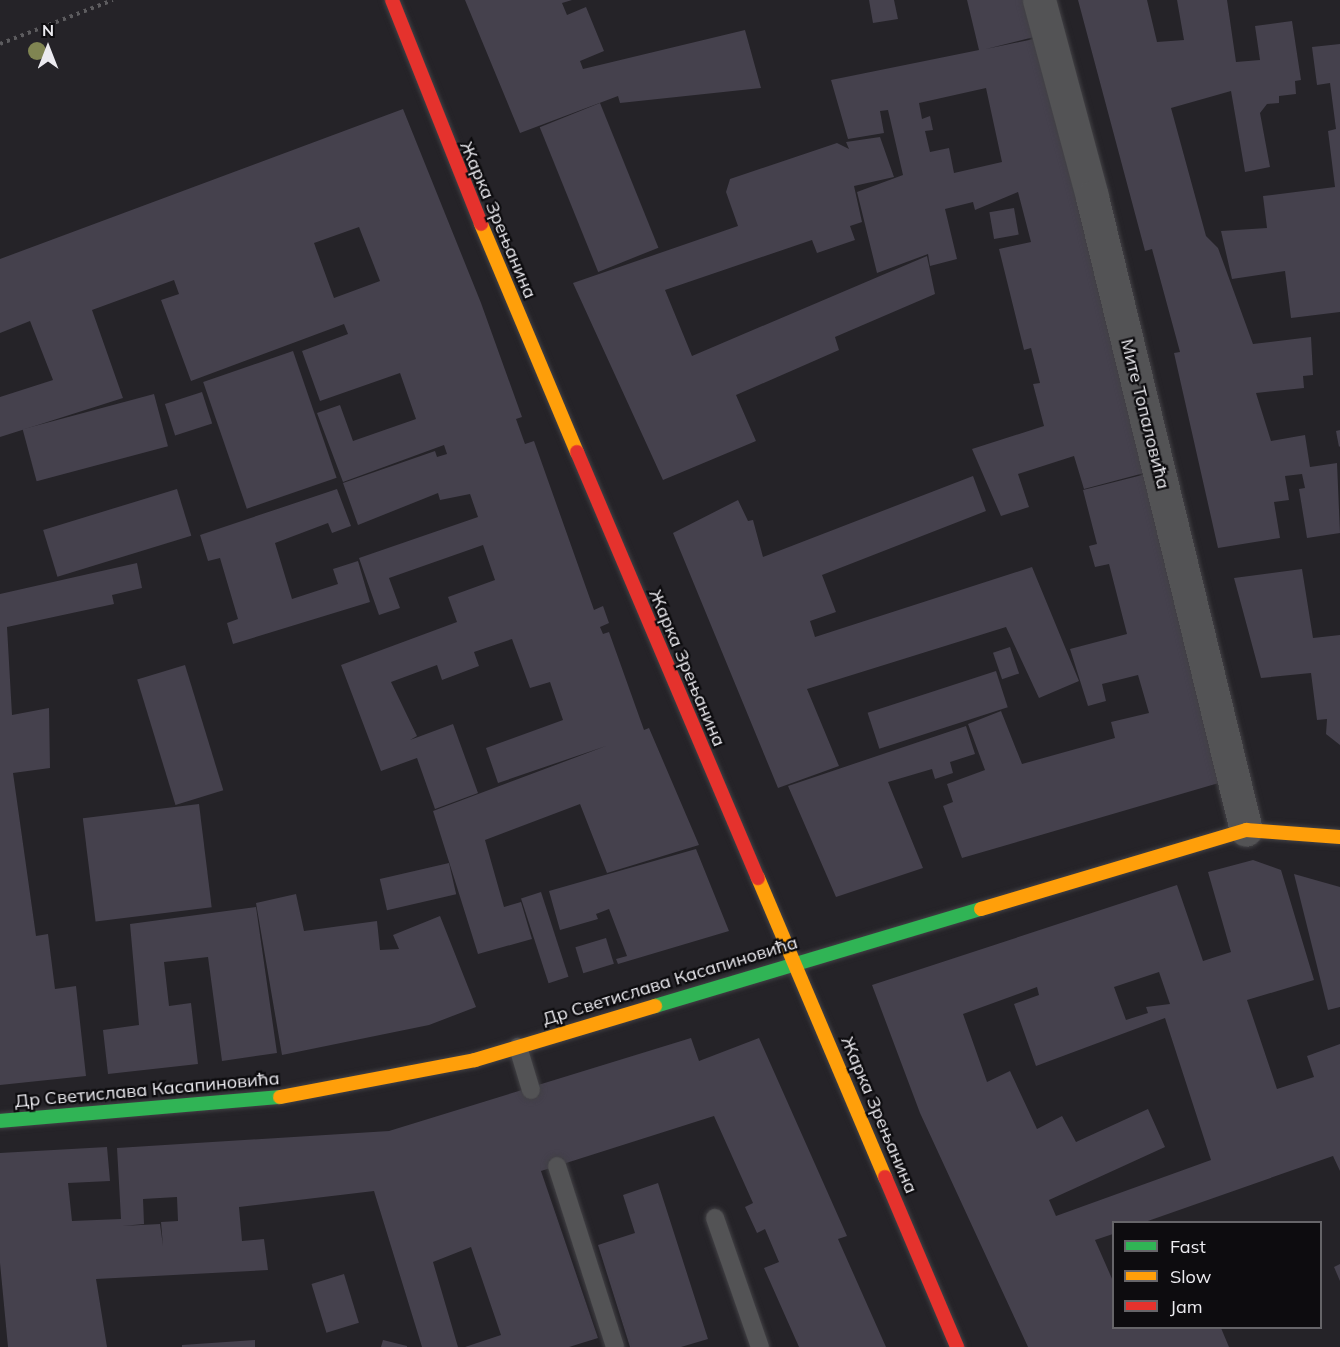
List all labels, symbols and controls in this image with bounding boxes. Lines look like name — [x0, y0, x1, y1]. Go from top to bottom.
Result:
north arrow — [18, 18, 78, 78]
text: N — [42, 20, 54, 40]
street label: Жарка Зрењанина — [455, 138, 541, 302]
street label: Мите Топаловића — [1116, 337, 1174, 491]
street label: Жарка Зрењанина — [644, 586, 730, 750]
street label: Др Светислава Касапиновића — [540, 932, 800, 1030]
street label: Жарка Зрењанина — [836, 1033, 922, 1197]
street label: Др Светислава Касапиновића — [14, 1068, 280, 1112]
legend — [1112, 1221, 1322, 1329]
text: Fast — [1170, 1235, 1206, 1258]
text: Slow — [1170, 1265, 1211, 1288]
text: Jam — [1170, 1295, 1203, 1318]

